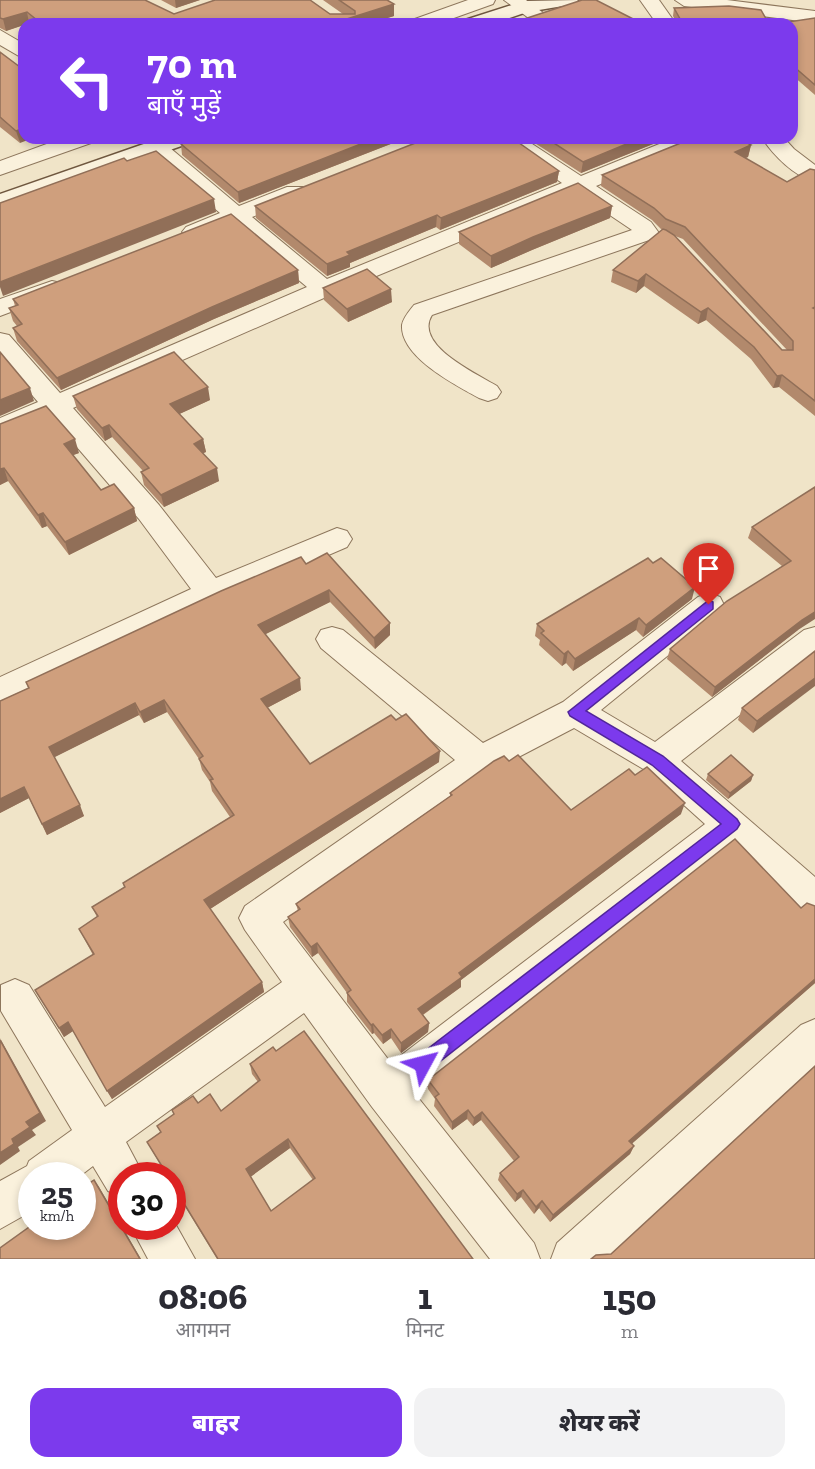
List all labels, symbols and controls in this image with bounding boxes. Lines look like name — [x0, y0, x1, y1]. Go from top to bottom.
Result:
text: 70 m — [147, 38, 237, 89]
icon: left — [48, 42, 126, 120]
text: बाएँ मुड़ें — [147, 89, 221, 121]
pin — [683, 543, 734, 605]
icon: arrive — [692, 552, 725, 585]
position arrow — [391, 1032, 455, 1096]
speed limit sign: 30 — [108, 1162, 186, 1240]
text: 25 — [41, 1176, 73, 1212]
text: km/h — [40, 1207, 74, 1225]
text: 08:06 — [158, 1275, 247, 1318]
text: 1 — [418, 1275, 432, 1318]
text: 150 — [603, 1276, 657, 1319]
text: आगमन — [176, 1318, 230, 1342]
text: मिनट — [406, 1318, 444, 1342]
text: m — [621, 1319, 638, 1343]
button: बाहर — [30, 1388, 402, 1457]
button: शेयर करें — [414, 1388, 785, 1457]

